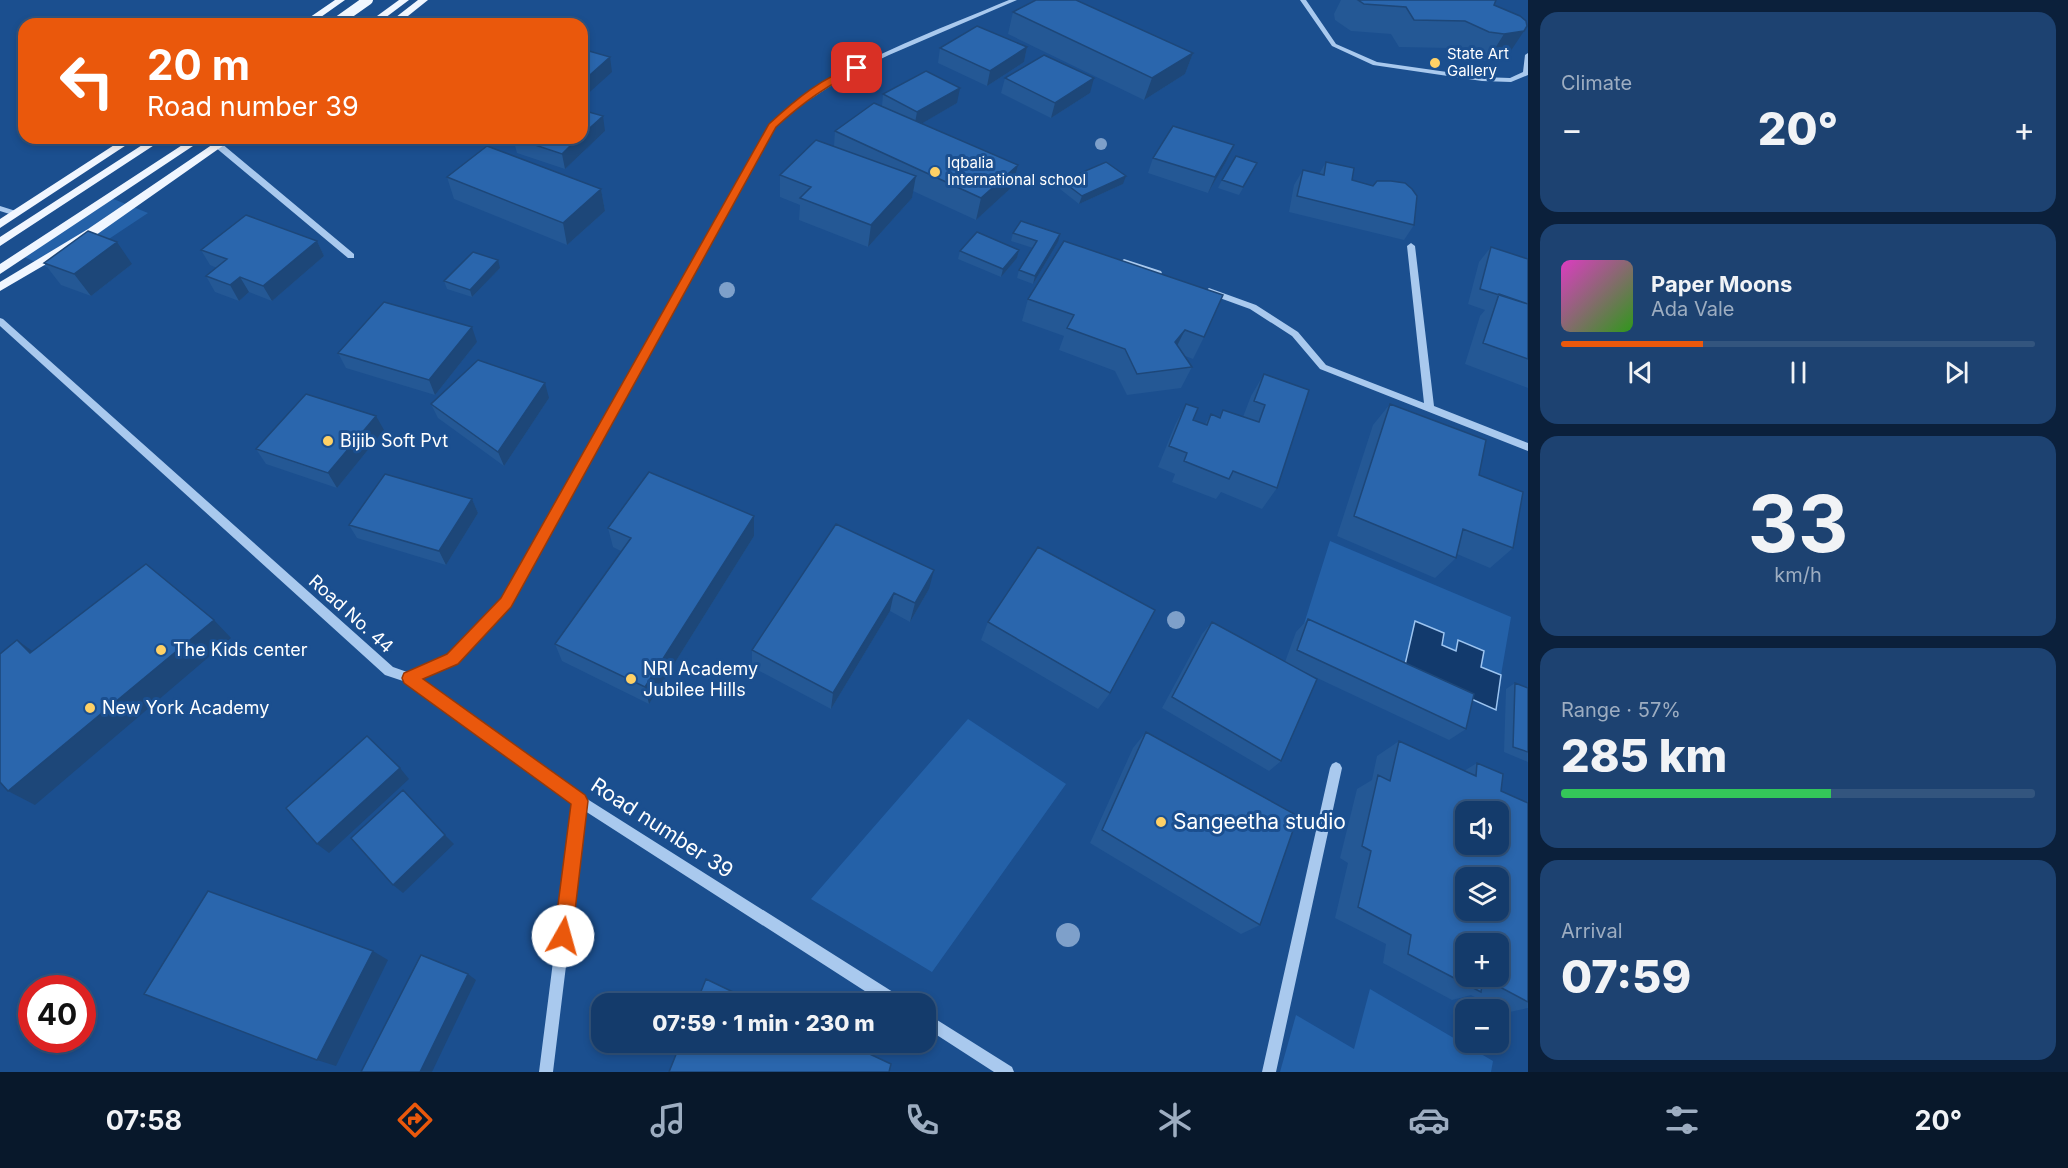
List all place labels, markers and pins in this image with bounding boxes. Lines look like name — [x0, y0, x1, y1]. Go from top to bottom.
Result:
pin — [831, 42, 882, 93]
place label: State Art Gallery — [1447, 44, 1509, 80]
marker: State Art Gallery — [1428, 56, 1442, 70]
place label: Iqbalia International school — [947, 153, 1086, 189]
marker: Iqbalia International school — [928, 165, 942, 179]
place label: Bijib Soft Pvt — [340, 430, 448, 451]
marker: Bijib Soft Pvt — [321, 434, 335, 448]
place label: The Kids center — [173, 639, 308, 660]
marker: The Kids center — [154, 643, 168, 657]
place label: NRI Academy Jubilee Hills — [643, 658, 758, 700]
marker: NRI Academy Jubilee Hills — [624, 672, 638, 686]
place label: New York Academy — [102, 697, 269, 718]
marker: New York Academy — [83, 701, 97, 715]
place label: Sangeetha studio — [1173, 809, 1346, 834]
marker: Sangeetha studio — [1154, 815, 1168, 829]

